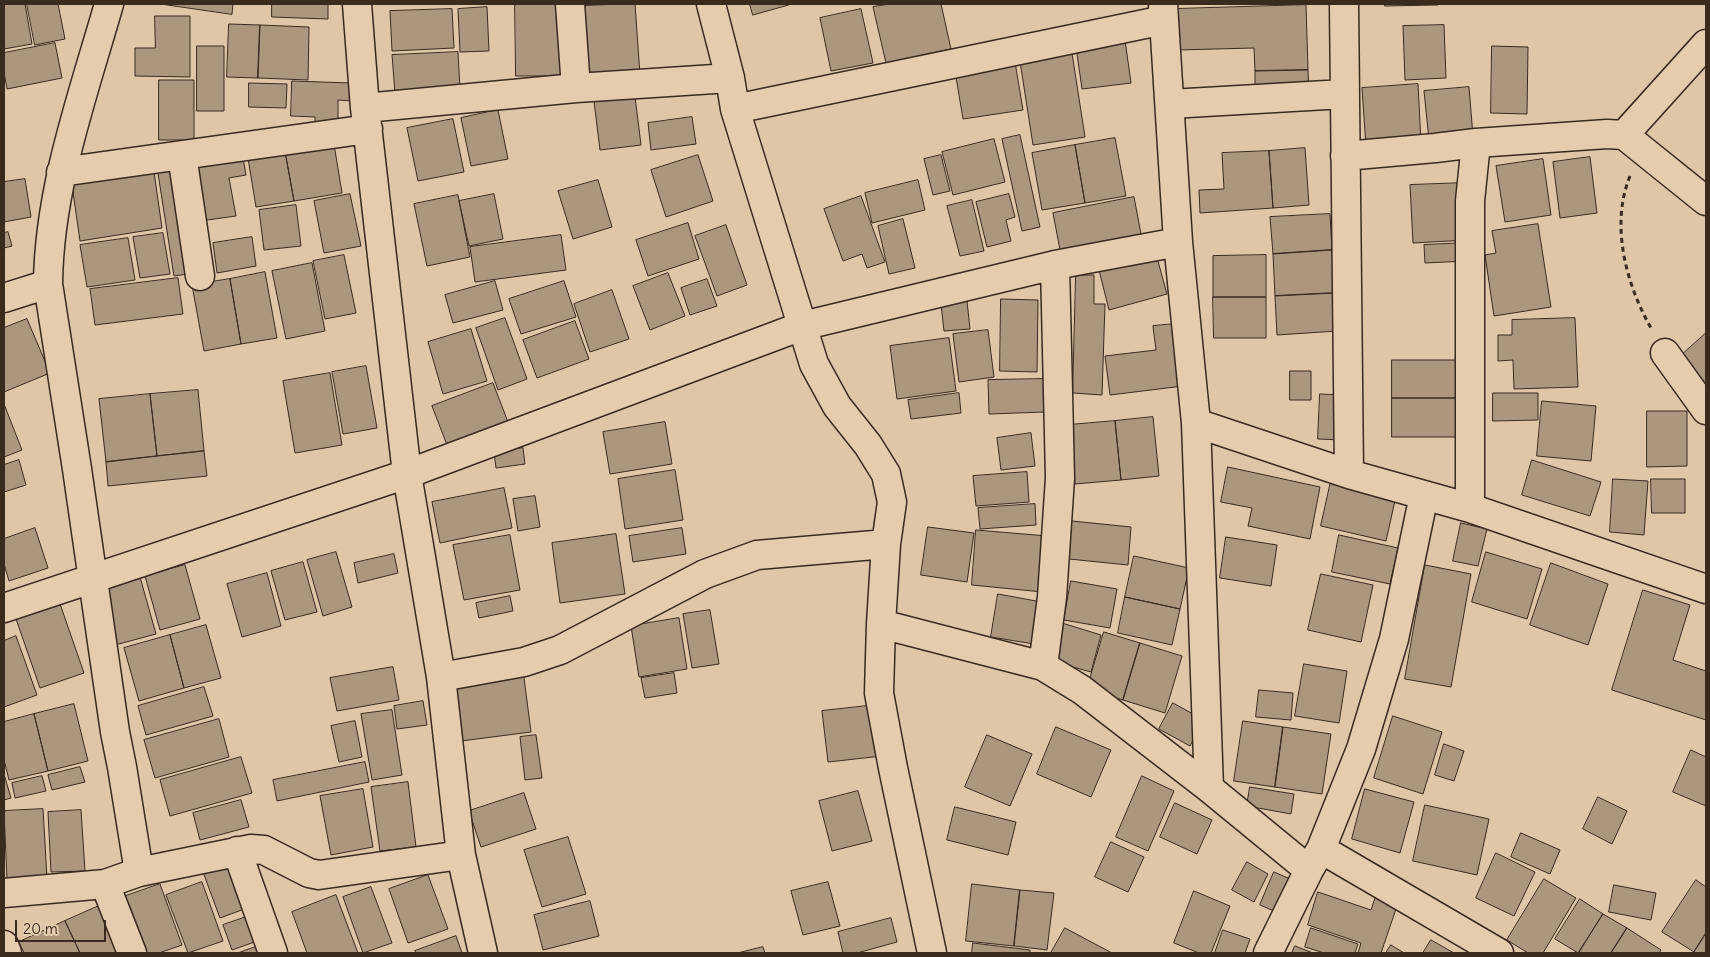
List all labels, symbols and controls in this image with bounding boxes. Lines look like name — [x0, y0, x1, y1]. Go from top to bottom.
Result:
scale bar — [18, 910, 109, 942]
text: 20 m — [23, 919, 58, 938]

